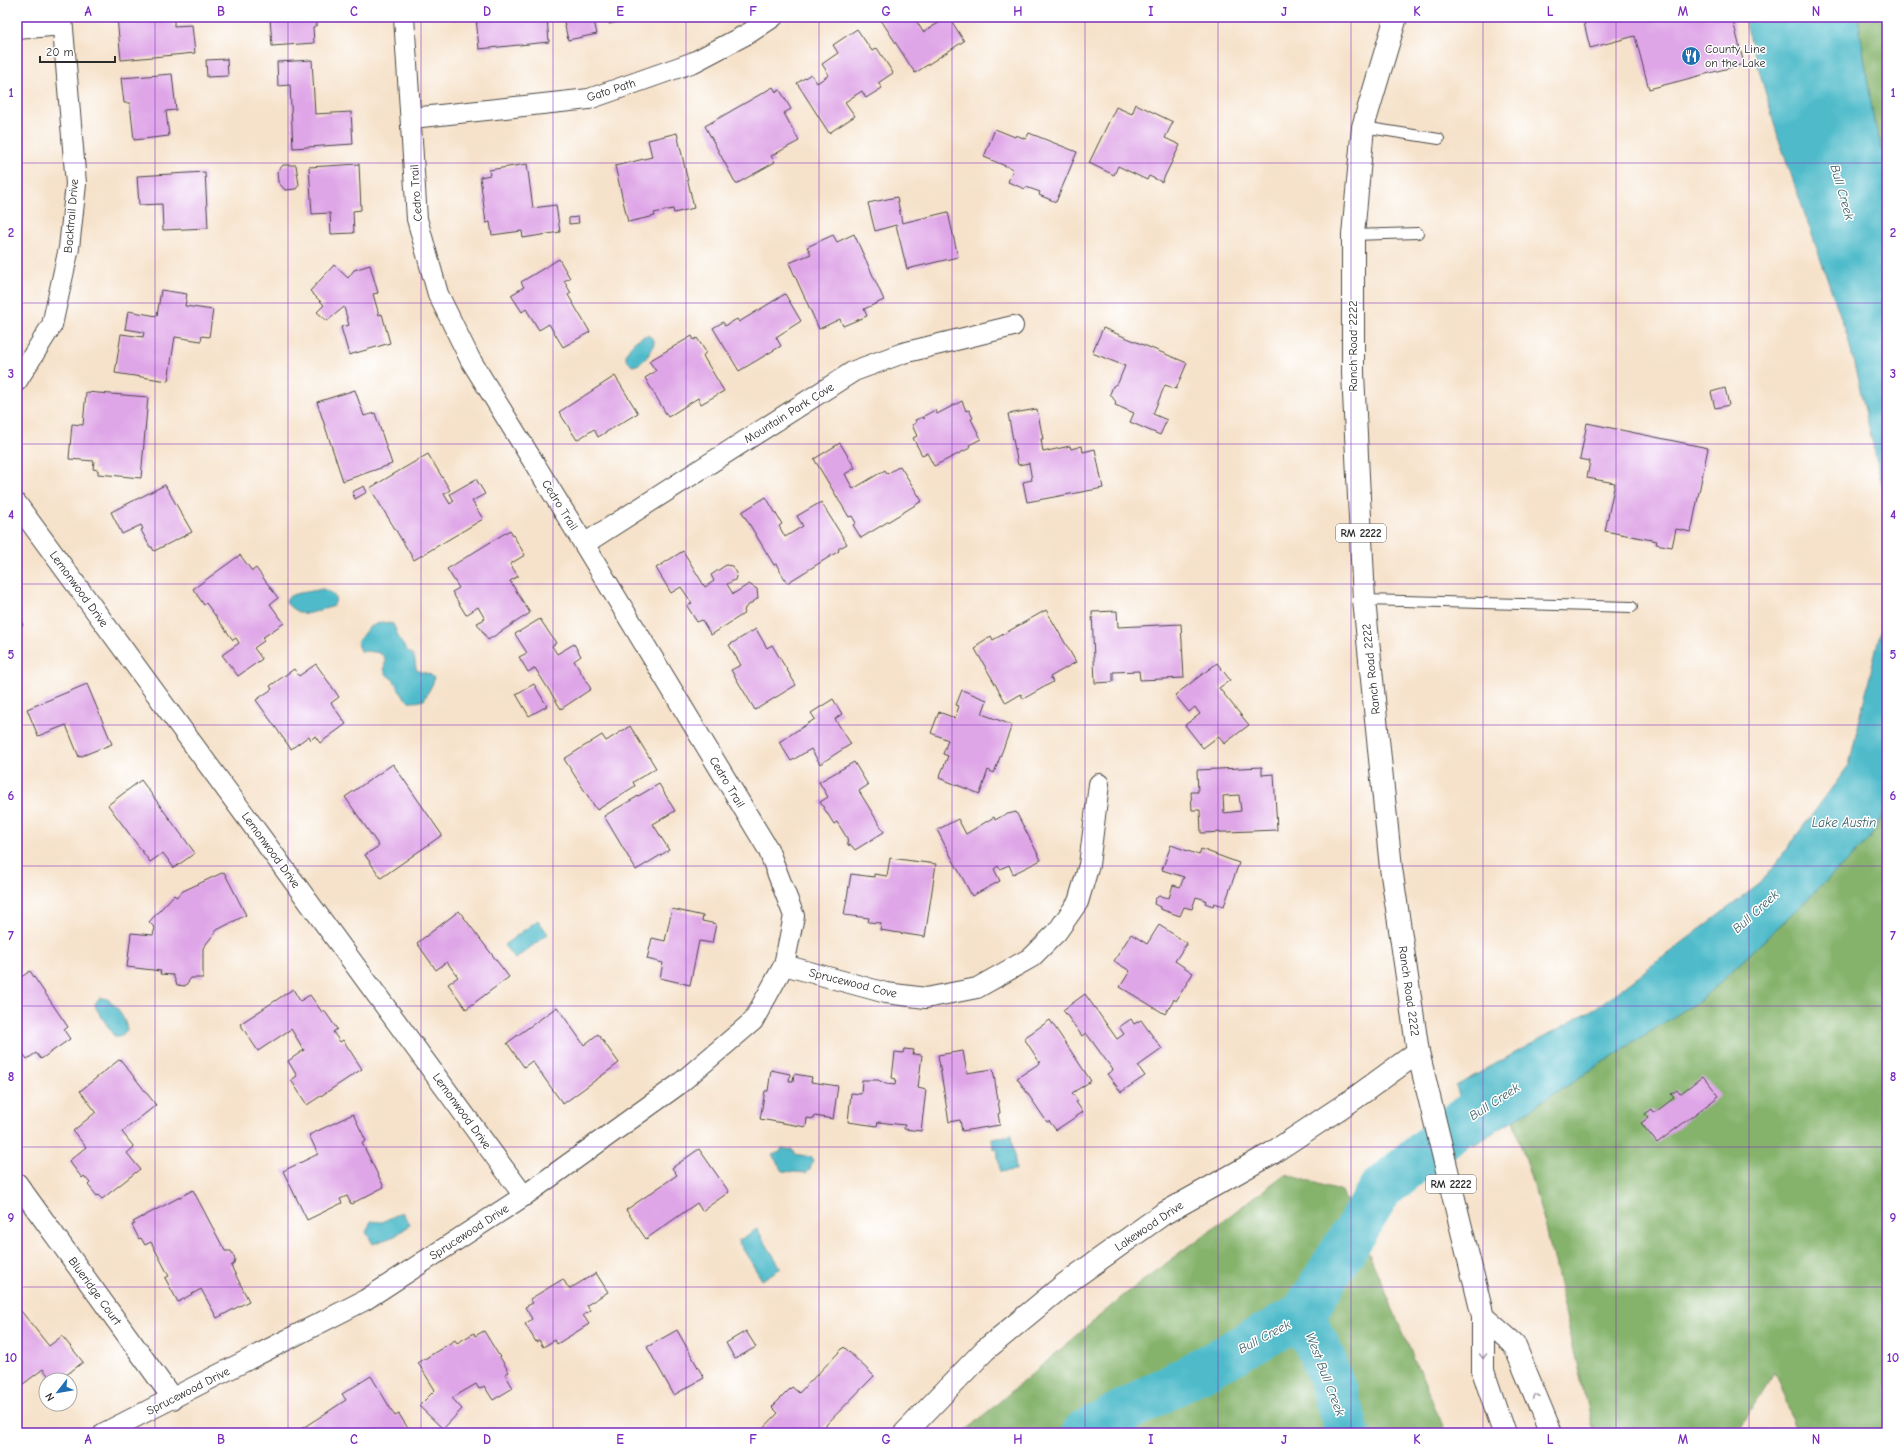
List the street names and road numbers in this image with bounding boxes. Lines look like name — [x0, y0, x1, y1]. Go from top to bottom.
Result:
street label: Gato Path — [585, 76, 637, 104]
street label: Cedro Trail — [407, 164, 425, 222]
street label: Backtrail Drive — [61, 178, 81, 254]
street label: Ranch Road 2222 — [1346, 300, 1360, 392]
street label: Mountain Park Cove — [742, 380, 836, 446]
street label: Cedro Trail — [539, 477, 581, 533]
road number: RM 2222 — [1336, 524, 1386, 542]
street label: Lemonwood Drive — [47, 548, 111, 630]
street label: Ranch Road 2222 — [1359, 623, 1383, 715]
street label: Cedro Trail — [706, 754, 748, 810]
street label: Lemonwood Drive — [239, 809, 303, 891]
street label: Ranch Road 2222 — [1396, 945, 1422, 1037]
street label: Sprucewood Cove — [808, 965, 898, 1001]
street label: Lemonwood Drive — [430, 1070, 494, 1152]
road number: RM 2222 — [1426, 1175, 1476, 1193]
street label: Lakewood Drive — [1112, 1198, 1186, 1254]
street label: Sprucewood Drive — [427, 1201, 511, 1263]
street label: Blueridge Court — [66, 1254, 125, 1328]
street label: Sprucewood Drive — [144, 1364, 232, 1418]

